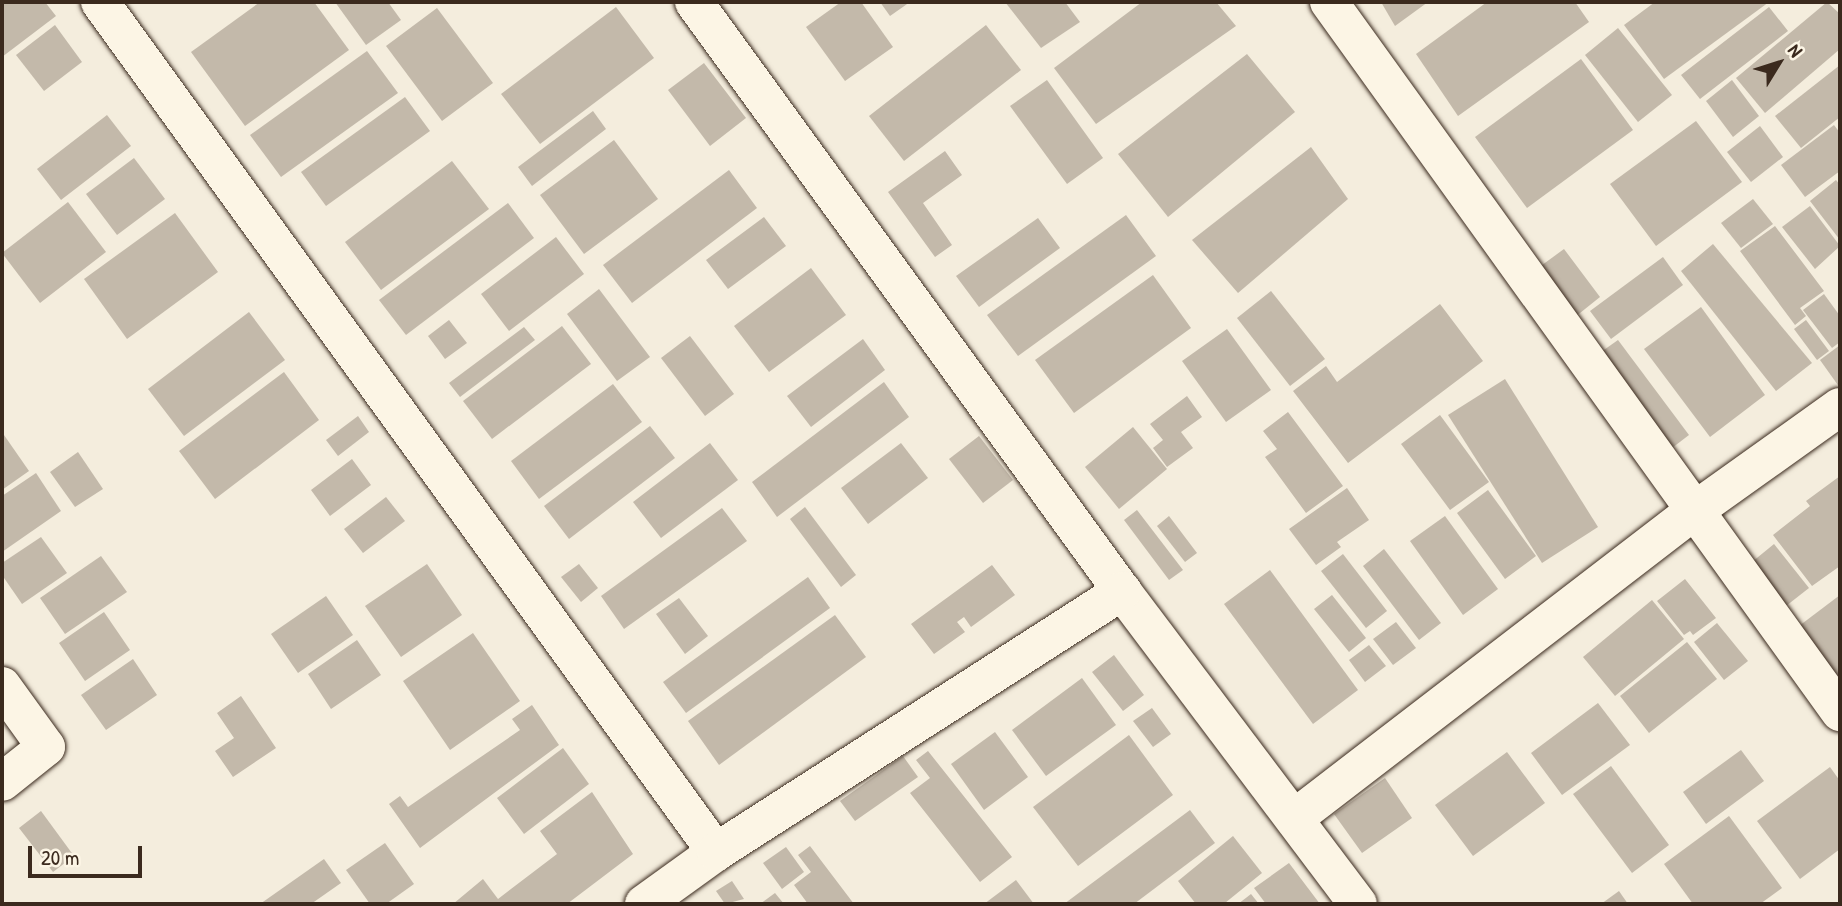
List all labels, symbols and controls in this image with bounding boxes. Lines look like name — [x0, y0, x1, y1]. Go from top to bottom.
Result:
north arrow — [1744, 28, 1814, 98]
text: N — [1782, 38, 1809, 62]
scale bar — [32, 832, 145, 876]
text: 20 m — [41, 843, 79, 872]

